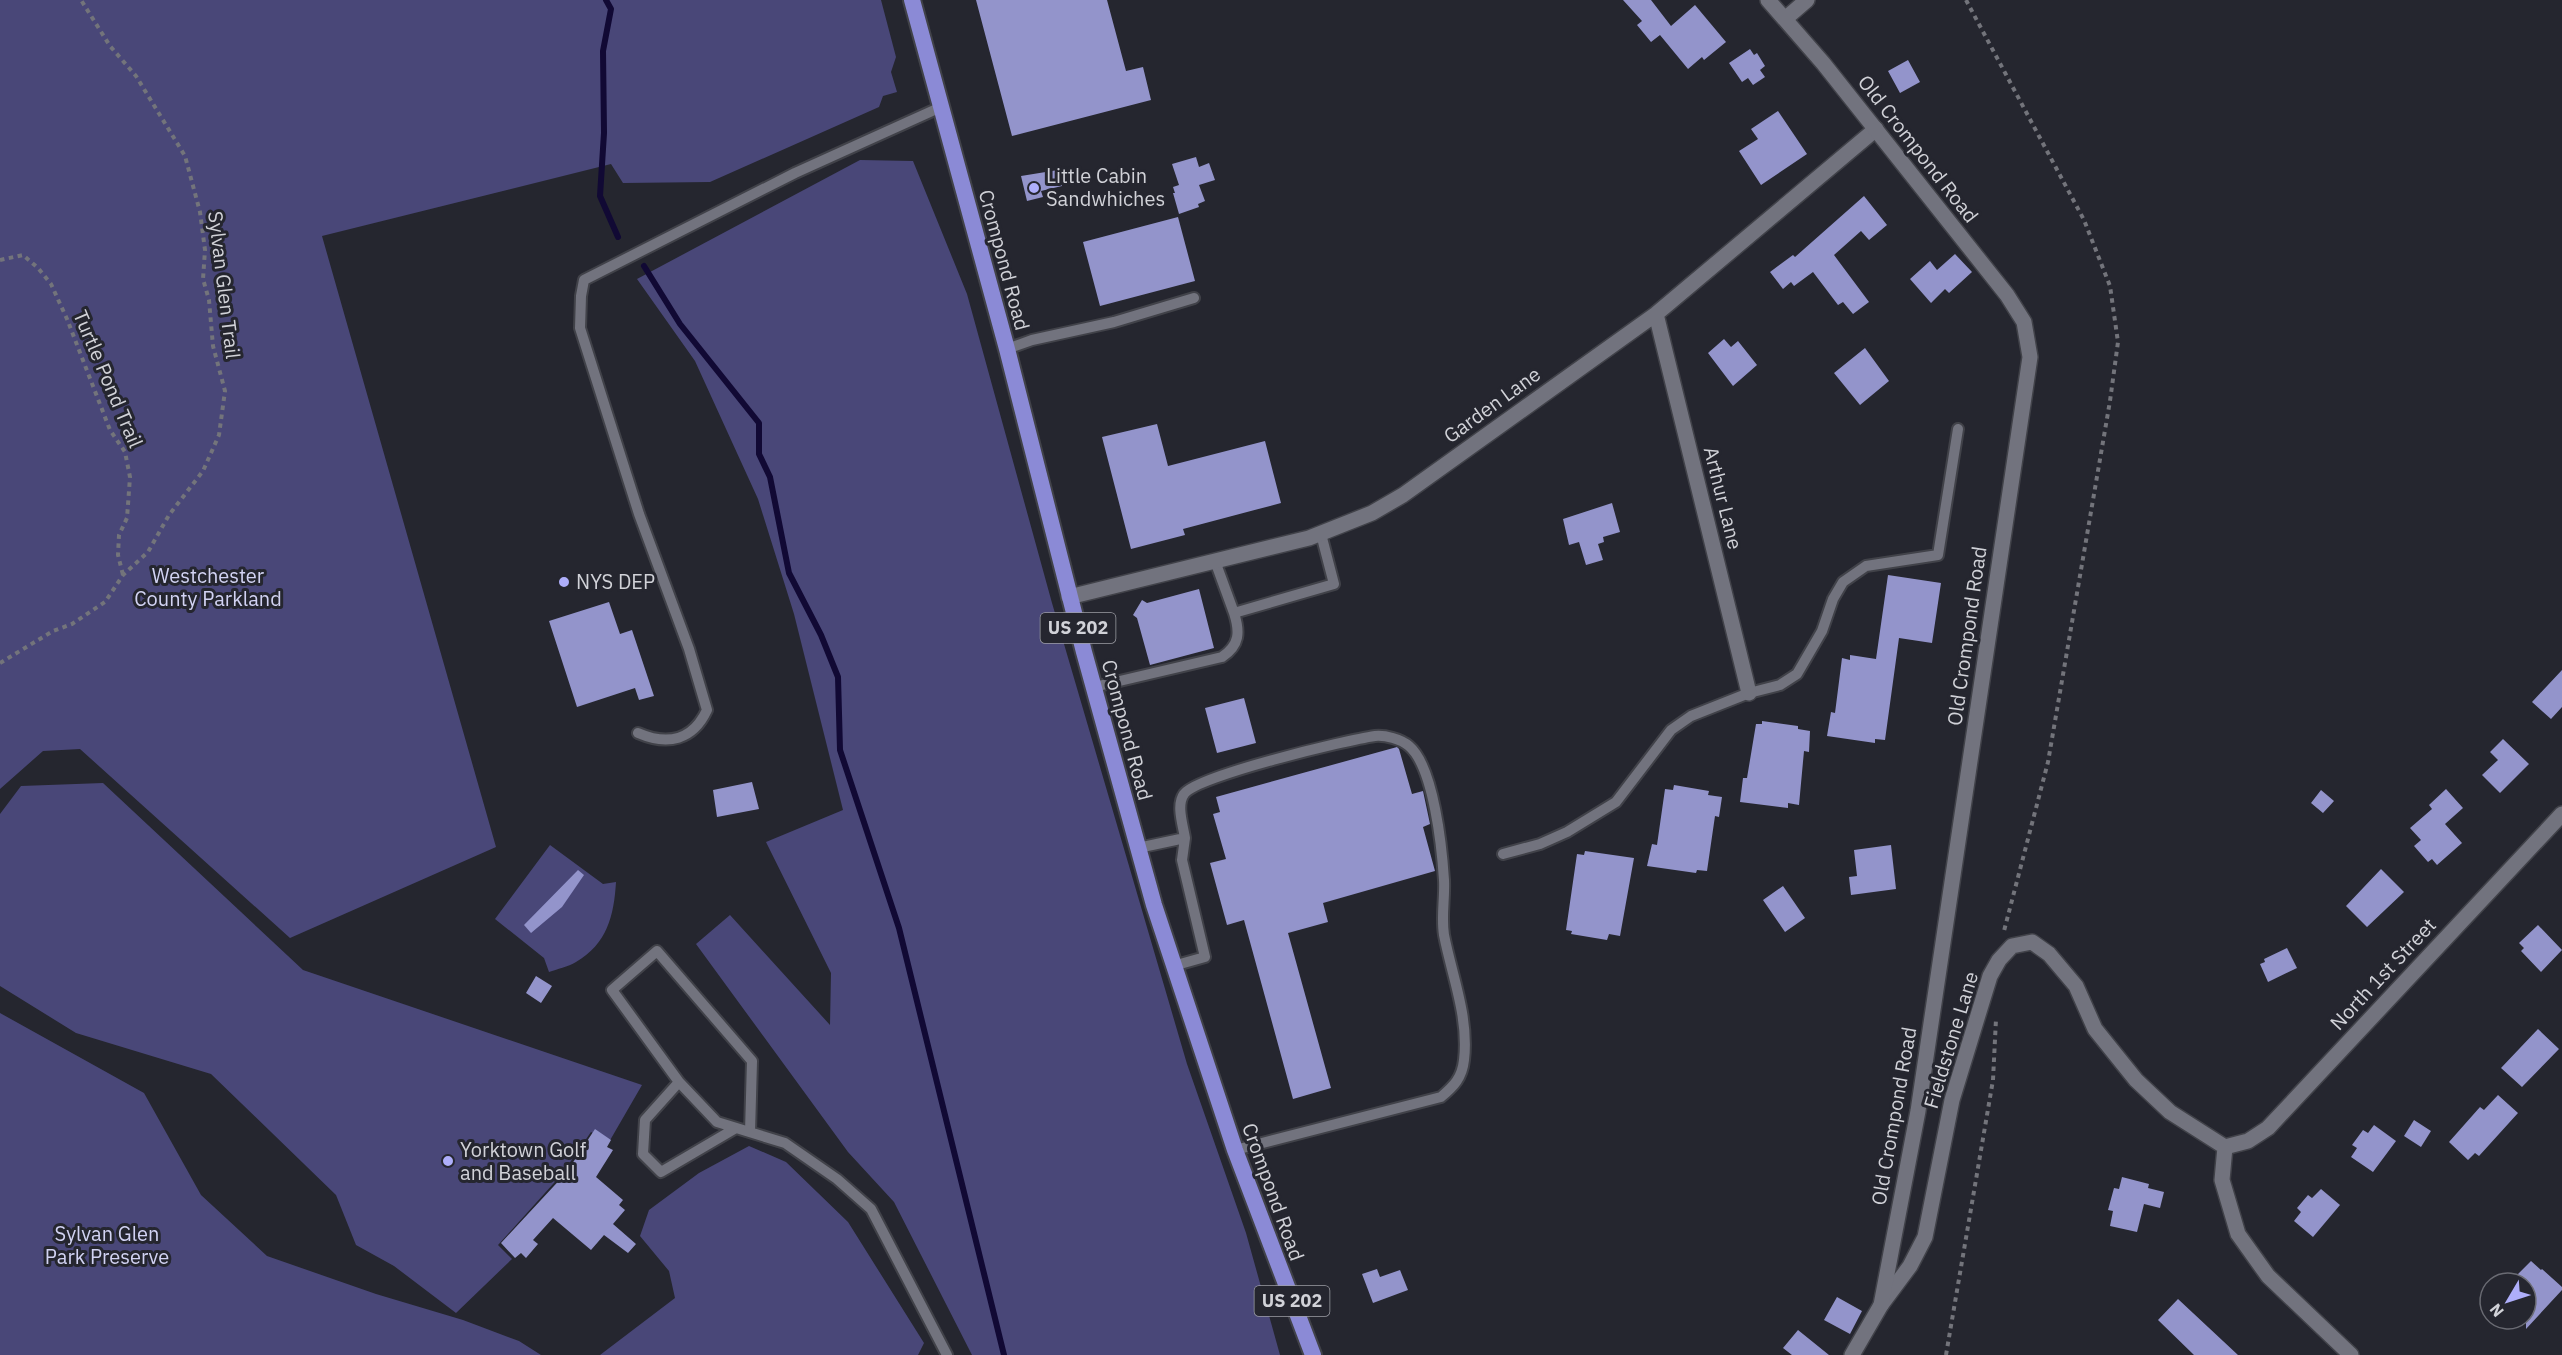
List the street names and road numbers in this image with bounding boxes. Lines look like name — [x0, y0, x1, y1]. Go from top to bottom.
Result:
street label: Old Crompond Road — [1852, 69, 1985, 228]
street label: Crompond Road — [973, 186, 1036, 333]
street label: Sylvan Glen Trail — [202, 210, 247, 360]
street label: Turtle Pond Trail — [67, 306, 150, 452]
street label: Garden Lane — [1438, 360, 1546, 449]
street label: Arthur Lane — [1698, 444, 1749, 552]
street label: Old Crompond Road — [1941, 545, 1992, 727]
road number: US 202 — [1040, 613, 1116, 643]
street label: Crompond Road — [1096, 656, 1159, 803]
street label: North 1st Street — [2324, 912, 2442, 1036]
street label: Fieldstone Lane — [1917, 968, 1984, 1112]
street label: Old Crompond Road — [1865, 1025, 1922, 1207]
street label: Crompond Road — [1236, 1119, 1311, 1264]
road number: US 202 — [1254, 1286, 1330, 1316]

